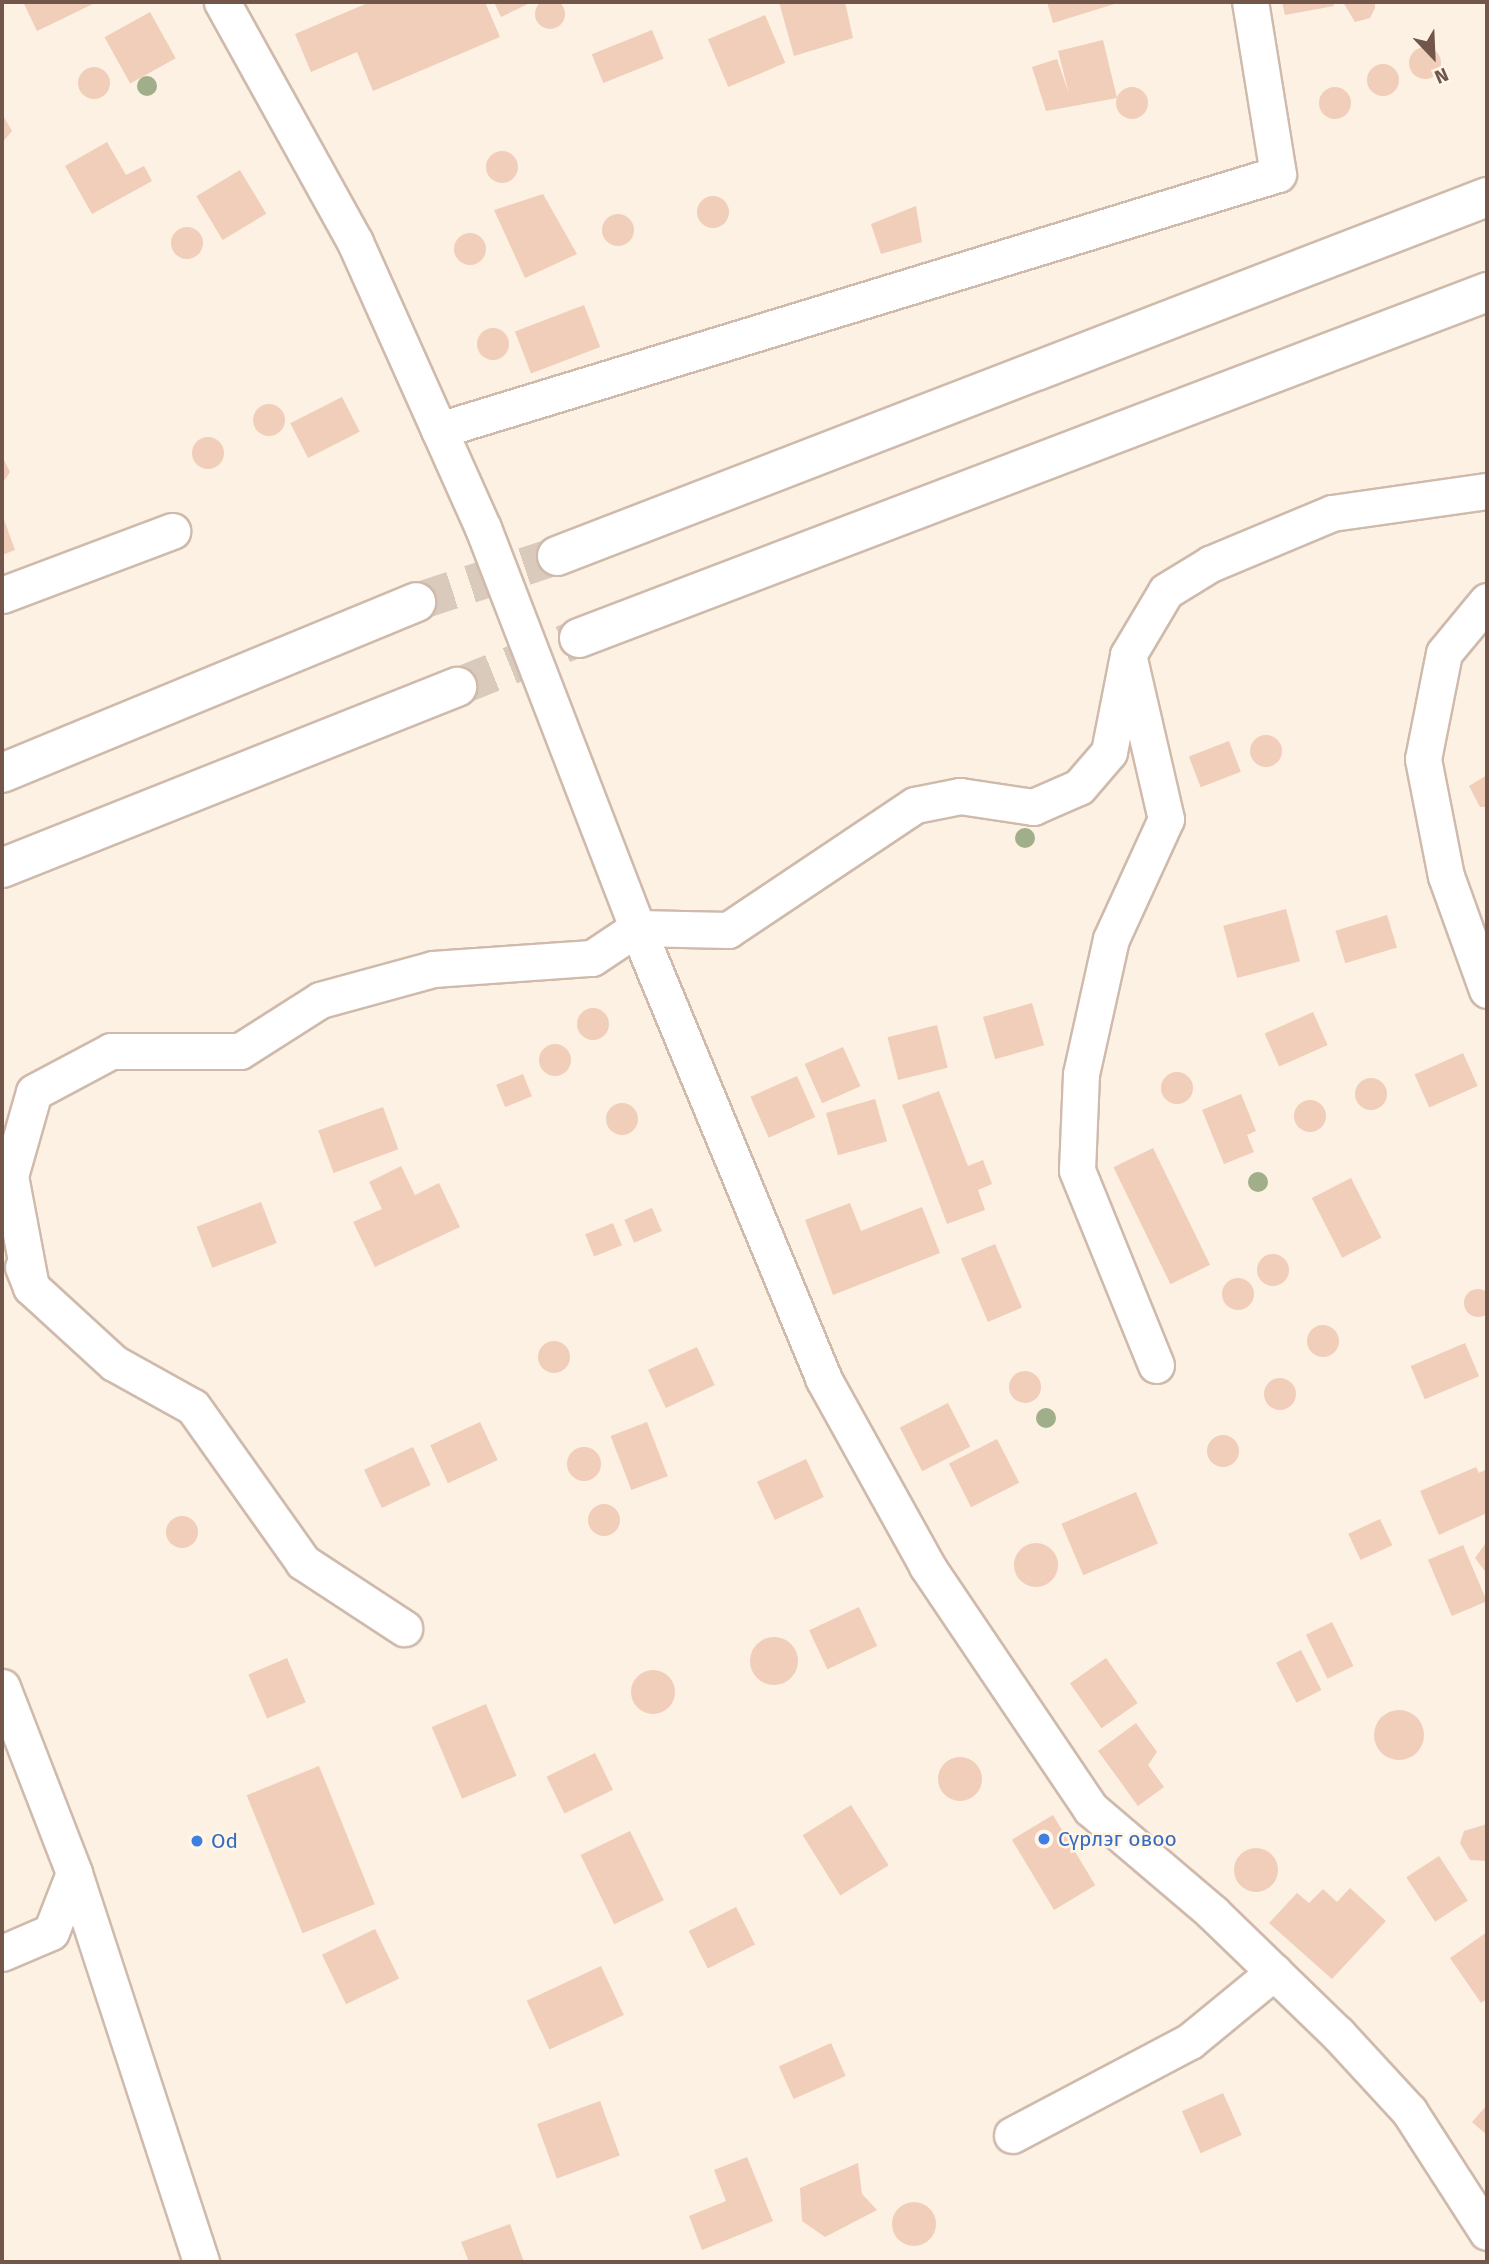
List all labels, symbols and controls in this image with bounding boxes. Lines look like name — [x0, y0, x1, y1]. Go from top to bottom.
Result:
north arrow — [1398, 21, 1468, 91]
text: N — [1431, 63, 1452, 89]
place label: Сүрлэг овоо — [1058, 1826, 1177, 1852]
place label: Od — [211, 1828, 238, 1854]
marker: Сүрлэг овоо — [1036, 1831, 1052, 1847]
marker: Od — [189, 1833, 205, 1849]

